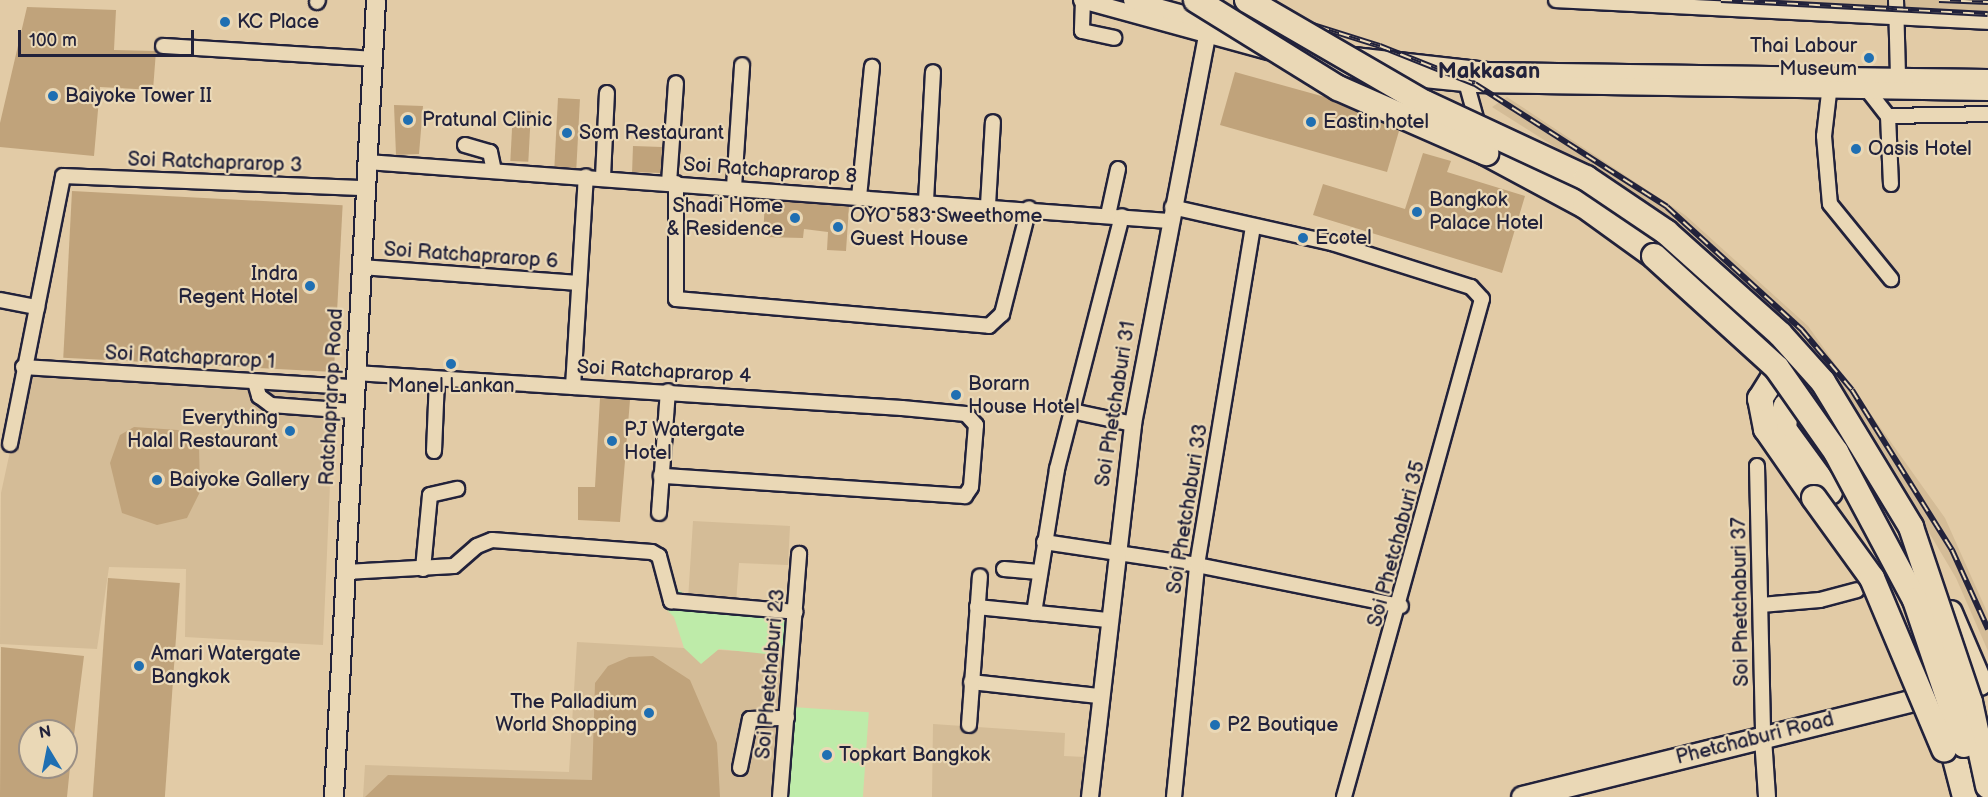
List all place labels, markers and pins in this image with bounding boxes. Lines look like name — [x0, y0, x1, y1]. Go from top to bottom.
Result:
place label: KC Place — [237, 10, 319, 34]
marker: KC Place — [218, 15, 232, 29]
place label: Thai Labour Museum — [1750, 34, 1857, 81]
marker: Thai Labour Museum — [1862, 51, 1876, 65]
place label: Baiyoke Tower II — [65, 84, 213, 108]
marker: Baiyoke Tower II — [46, 89, 60, 103]
place label: Pratunal Clinic — [422, 108, 552, 132]
place label: Eastin hotel — [1323, 110, 1429, 134]
marker: Pratunal Clinic — [399, 111, 417, 129]
marker: Eastin hotel — [1304, 115, 1318, 129]
place label: Som Restaurant — [579, 121, 724, 145]
marker: Som Restaurant — [560, 126, 574, 140]
place label: Oasis Hotel — [1868, 137, 1972, 161]
marker: Oasis Hotel — [1849, 142, 1863, 156]
place label: Bangkok Palace Hotel — [1429, 189, 1543, 236]
place label: Shadi Home & Residence — [667, 195, 783, 242]
place label: OYO 583 Sweethome Guest House — [850, 204, 1043, 251]
marker: Bangkok Palace Hotel — [1410, 205, 1424, 219]
marker: Shadi Home & Residence — [788, 211, 802, 225]
marker: OYO 583 Sweethome Guest House — [831, 220, 845, 234]
place label: Ecotel — [1315, 226, 1372, 250]
marker: Ecotel — [1296, 231, 1310, 245]
place label: Indra Regent Hotel — [178, 262, 298, 309]
marker: Indra Regent Hotel — [303, 279, 317, 293]
marker: Manel Lankan — [444, 357, 458, 371]
place label: Borarn House Hotel — [968, 372, 1080, 419]
place label: Manel Lankan — [387, 374, 515, 398]
marker: Borarn House Hotel — [949, 388, 963, 402]
place label: Everything Halal Restaurant — [127, 407, 278, 454]
place label: PJ Watergate Hotel — [624, 418, 746, 465]
marker: Everything Halal Restaurant — [283, 424, 297, 438]
marker: PJ Watergate Hotel — [605, 434, 619, 448]
place label: Baiyoke Gallery — [169, 468, 309, 492]
marker: Baiyoke Gallery — [150, 473, 164, 487]
place label: Amari Watergate Bangkok — [151, 642, 301, 689]
marker: Amari Watergate Bangkok — [132, 659, 146, 673]
place label: The Palladium World Shopping — [495, 690, 637, 737]
marker: The Palladium World Shopping — [642, 706, 656, 720]
place label: P2 Boutique — [1227, 713, 1338, 737]
marker: P2 Boutique — [1208, 718, 1222, 732]
place label: Topkart Bangkok — [839, 743, 990, 767]
marker: Topkart Bangkok — [820, 748, 834, 762]

